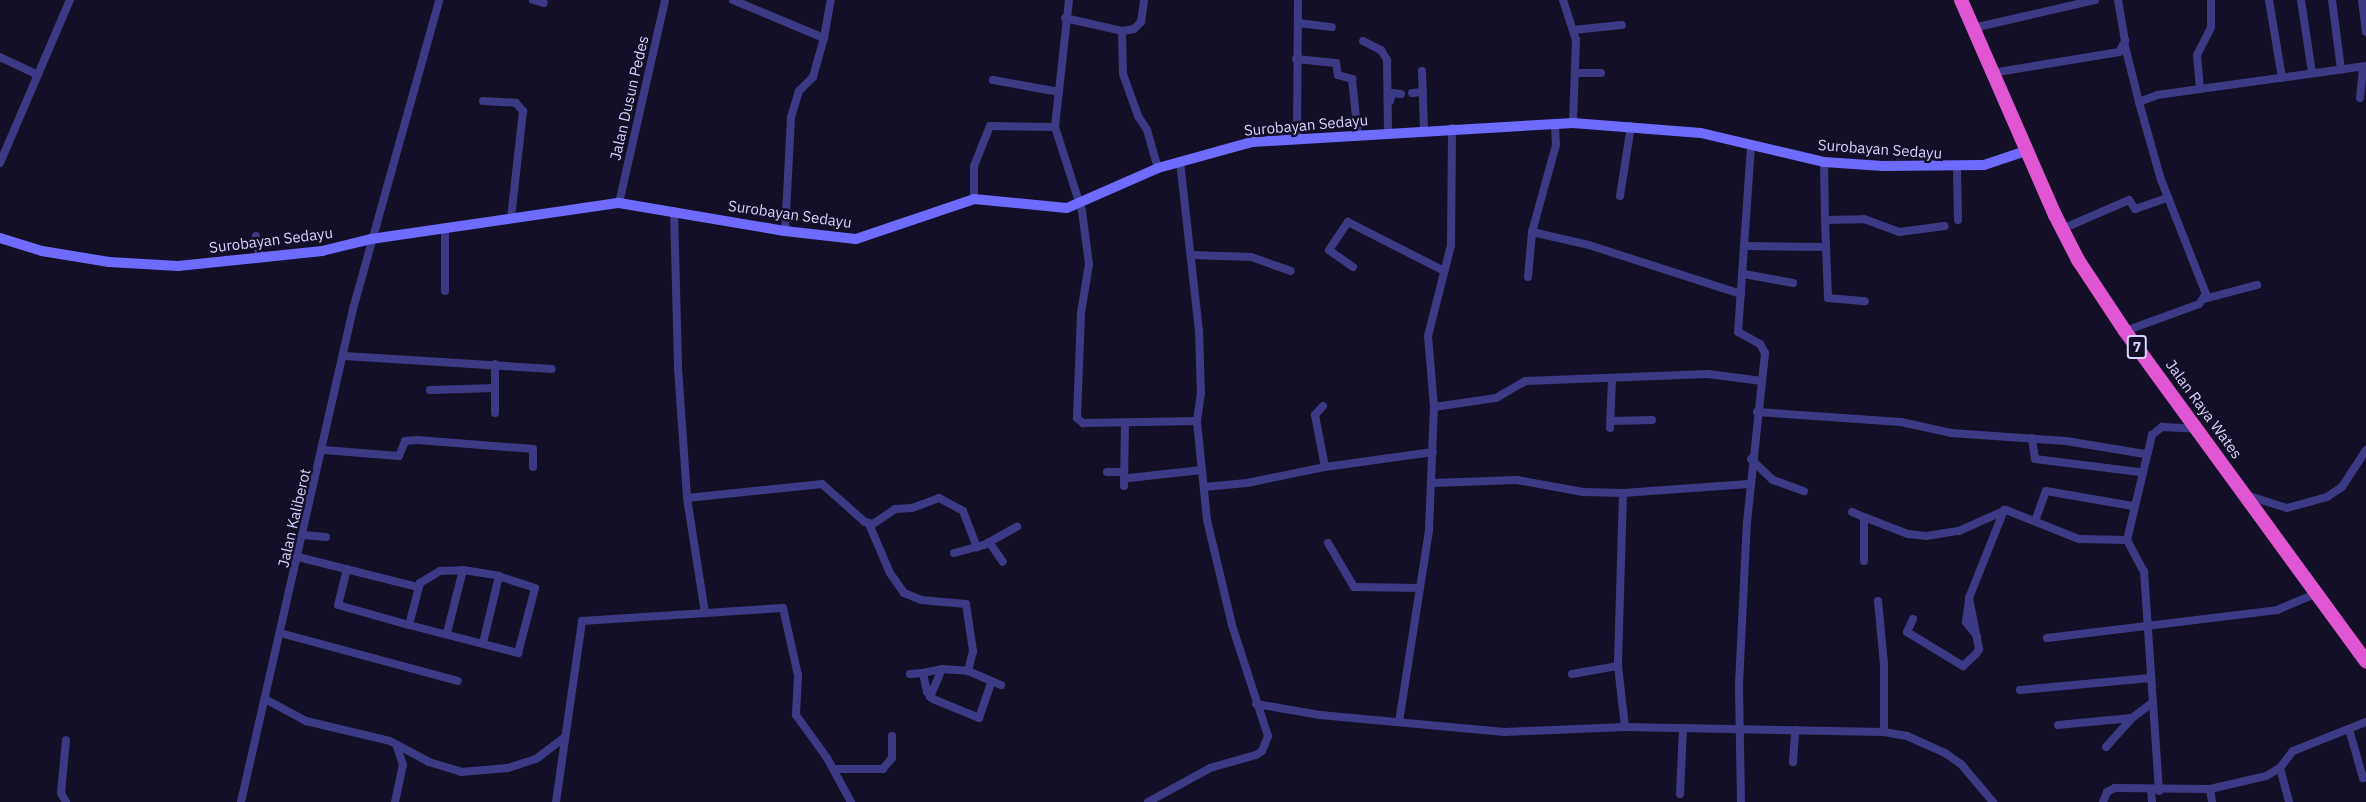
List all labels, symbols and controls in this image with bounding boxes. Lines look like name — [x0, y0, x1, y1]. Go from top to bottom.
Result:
street label: Jalan Dusun Pedes — [606, 34, 652, 162]
street label: Surobayan Sedayu — [1243, 111, 1369, 139]
street label: Surobayan Sedayu — [1817, 136, 1943, 162]
street label: Surobayan Sedayu — [727, 196, 853, 232]
street label: Surobayan Sedayu — [208, 223, 334, 257]
road number: 7 — [2126, 336, 2148, 358]
street label: Jalan Raya Wates — [2162, 356, 2246, 462]
street label: Jalan Kaliberot — [274, 467, 314, 569]

